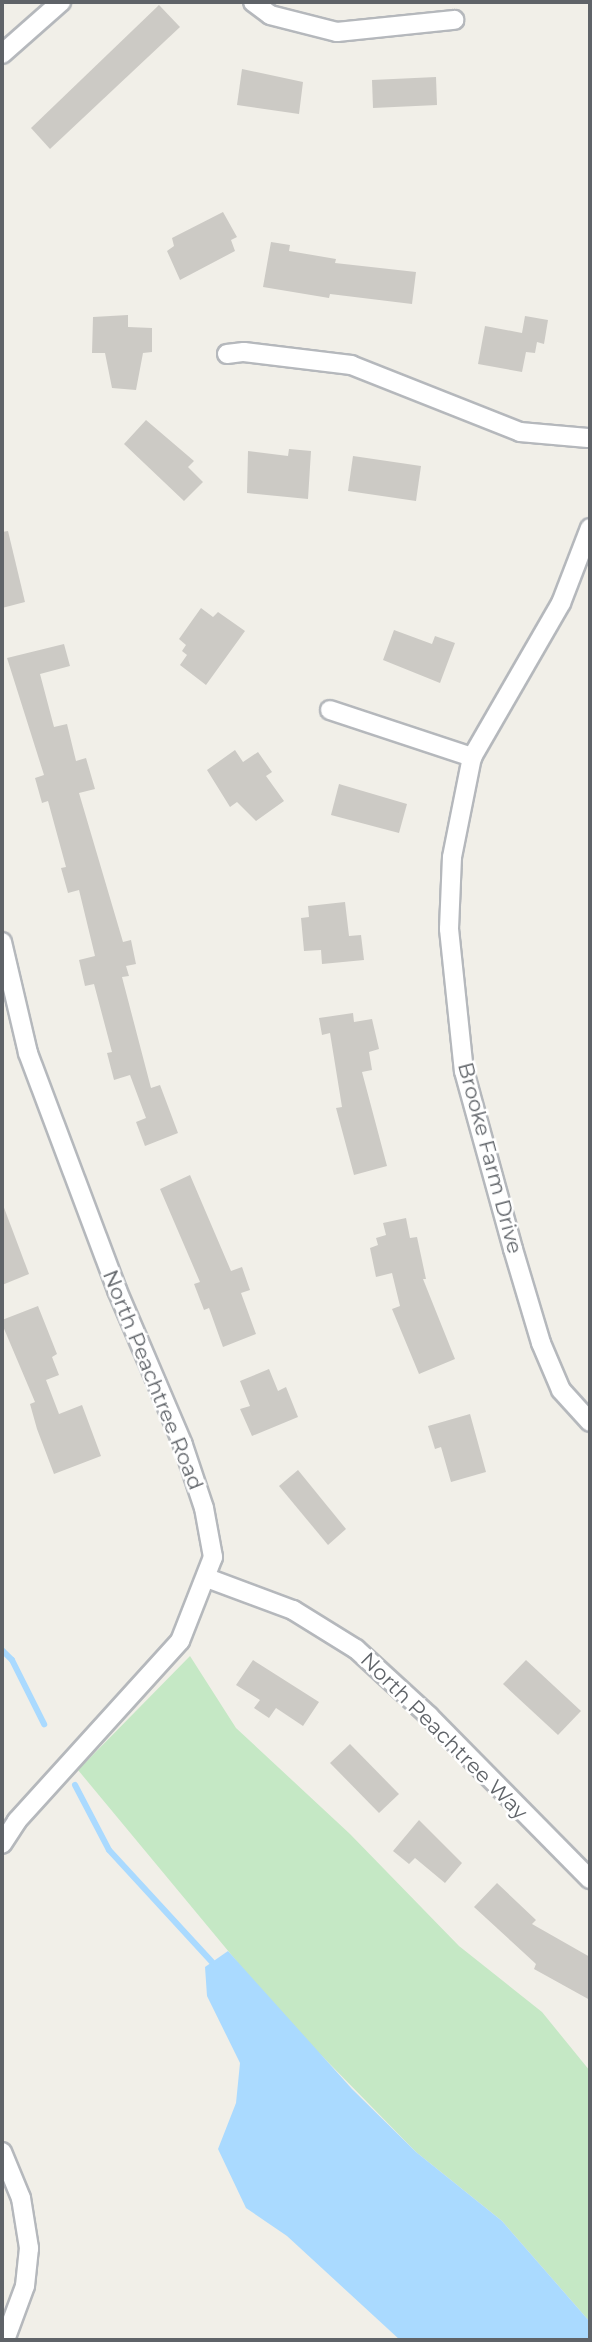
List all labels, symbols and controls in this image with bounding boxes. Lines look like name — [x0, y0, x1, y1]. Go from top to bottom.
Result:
street label: Brooke Farm Drive — [452, 1060, 528, 1256]
street label: North Peachtree Road — [97, 1266, 209, 1494]
street label: North Peachtree Way — [355, 1647, 533, 1825]

